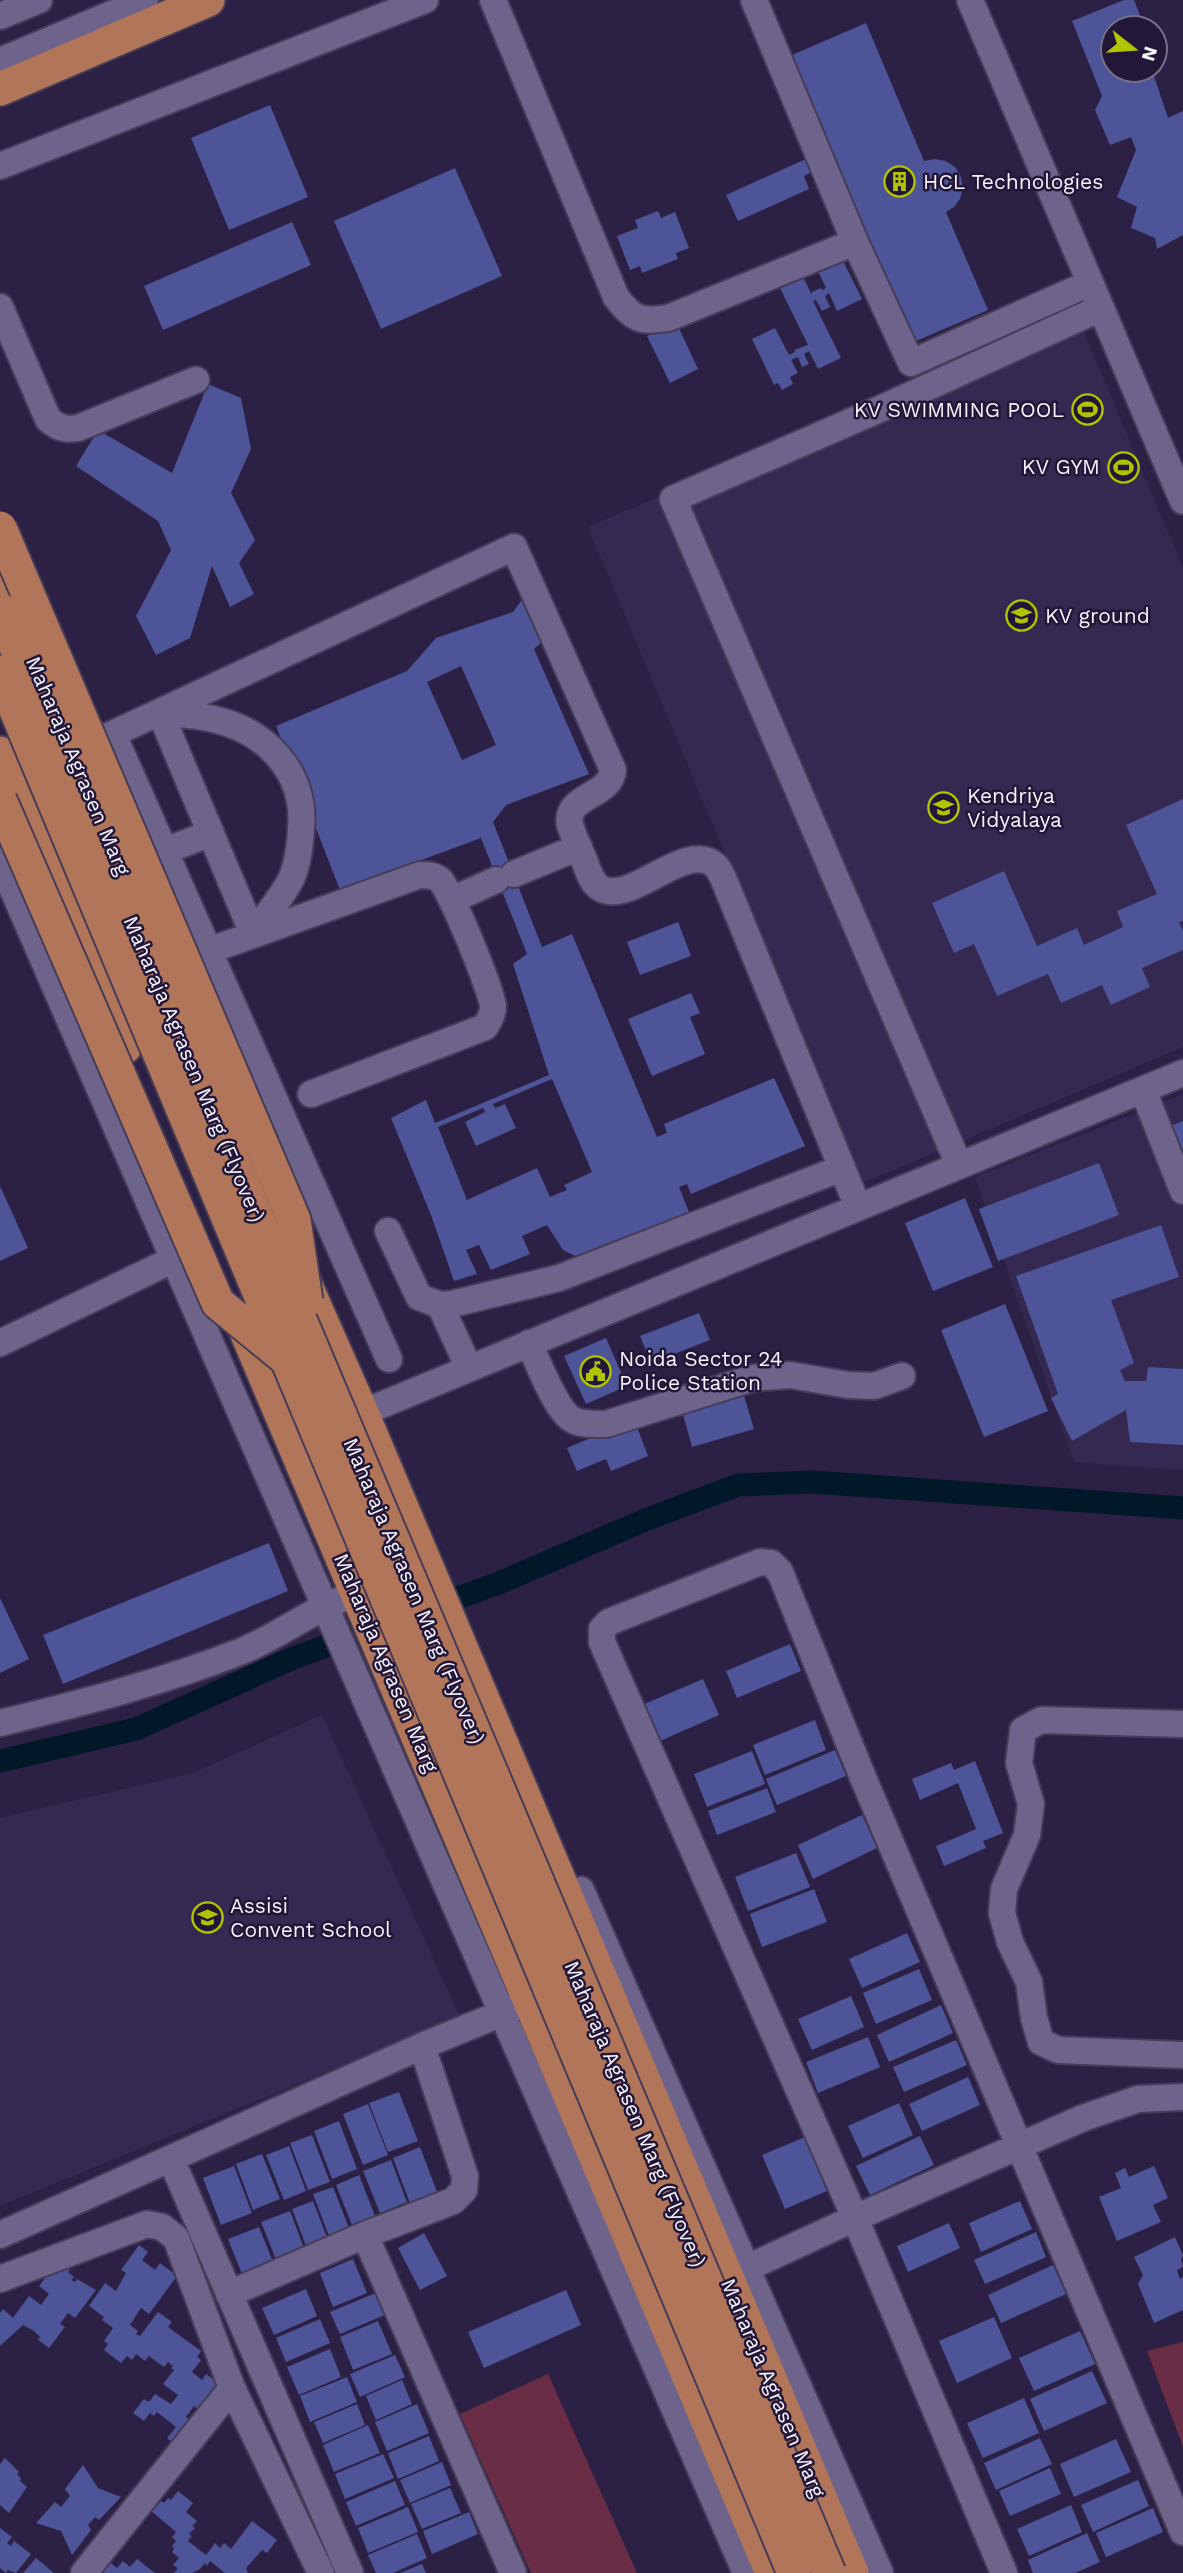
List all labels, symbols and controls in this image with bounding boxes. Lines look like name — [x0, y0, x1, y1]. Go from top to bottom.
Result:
north arrow — [1099, 14, 1169, 84]
text: N — [1137, 44, 1163, 64]
building icon: HCL Technologies — [883, 165, 917, 199]
place label: HCL Technologies — [923, 169, 1103, 194]
sports icon: KV SWIMMING POOL — [1070, 393, 1104, 427]
place label: KV SWIMMING POOL — [854, 397, 1064, 422]
sports icon: KV GYM — [1106, 450, 1140, 484]
place label: KV GYM — [1022, 454, 1100, 479]
school or university icon: KV ground — [1005, 599, 1039, 633]
place label: KV ground — [1045, 603, 1150, 628]
street label: Maharaja Agrasen Marg — [21, 653, 136, 880]
place label: Kendriya Vidyalaya — [967, 783, 1062, 832]
school or university icon: Kendriya Vidyalaya — [927, 791, 961, 825]
street label: Maharaja Agrasen Marg (Flyover) — [118, 912, 270, 1226]
place label: Noida Sector 24 Police Station — [619, 1346, 783, 1395]
public building icon: Noida Sector 24 Police Station — [579, 1354, 613, 1388]
street label: Maharaja Agrasen Marg (Flyover) — [338, 1434, 490, 1748]
street label: Maharaja Agrasen Marg — [328, 1549, 444, 1777]
place label: Assisi Convent School — [230, 1893, 392, 1942]
school or university icon: Assisi Convent School — [190, 1901, 224, 1935]
street label: Maharaja Agrasen Marg (Flyover) — [559, 1957, 711, 2271]
street label: Maharaja Agrasen Marg — [716, 2275, 831, 2502]

